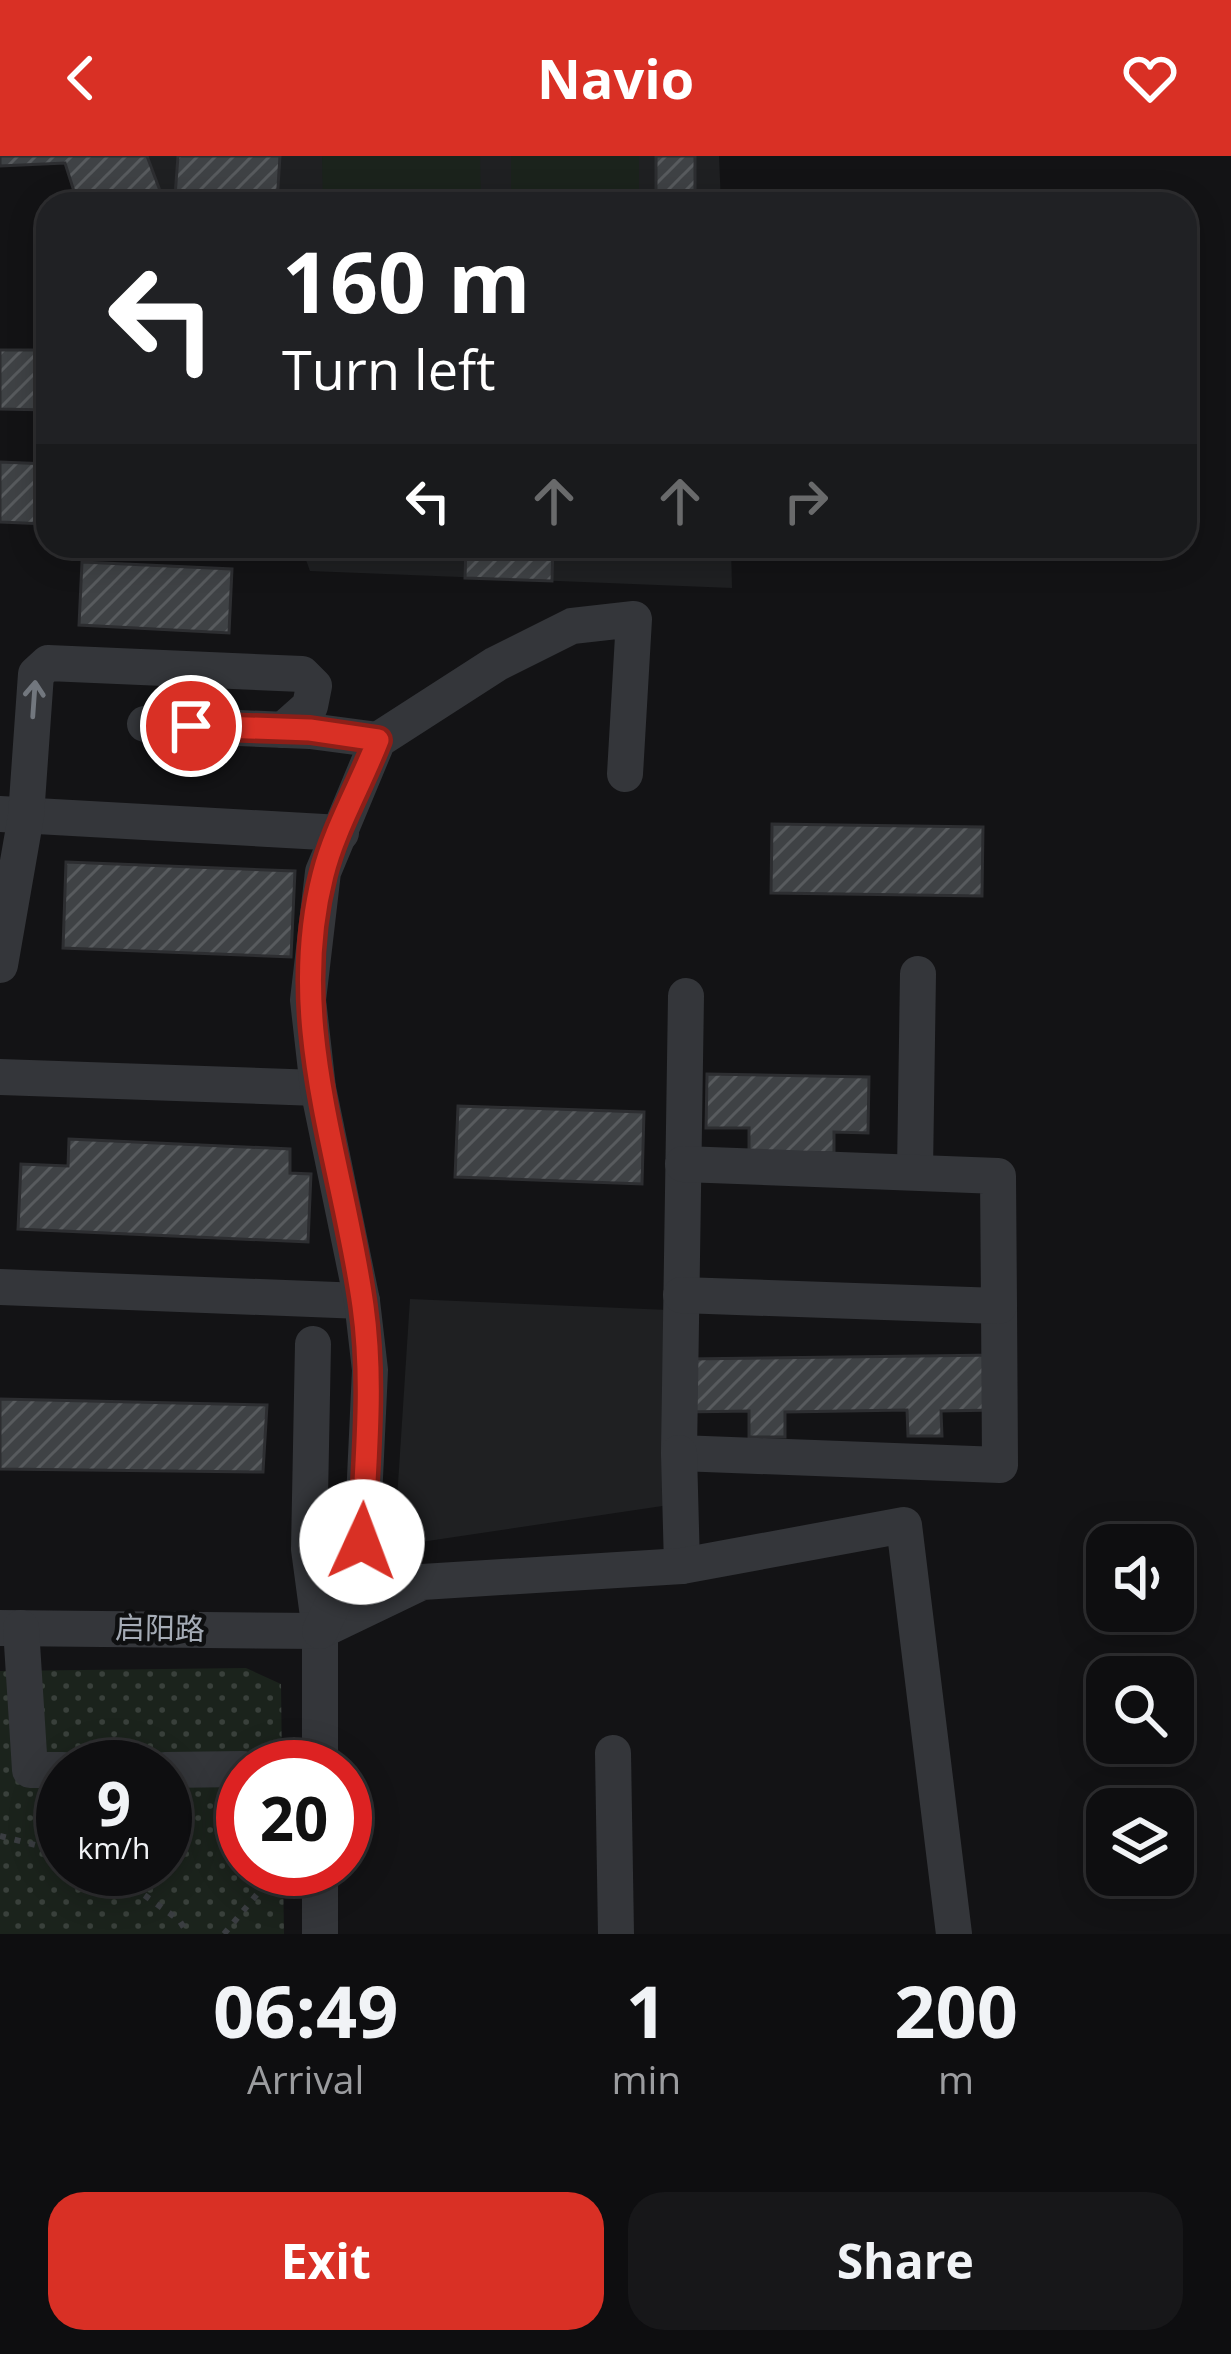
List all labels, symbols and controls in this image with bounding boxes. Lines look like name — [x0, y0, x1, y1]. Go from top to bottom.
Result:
text: Navio — [537, 41, 694, 115]
icon: back — [48, 45, 114, 111]
icon: heart — [1117, 45, 1183, 111]
text: 160 m — [282, 223, 530, 338]
icon: left — [84, 240, 240, 396]
text: Turn left — [282, 332, 495, 406]
icon: left — [395, 468, 461, 534]
icon: ahead — [521, 468, 587, 534]
icon: ahead — [647, 468, 713, 534]
icon: right — [773, 468, 839, 534]
pin — [140, 675, 242, 777]
one-way arrow — [23, 680, 46, 719]
icon: arrive — [158, 693, 224, 759]
position arrow — [299, 1479, 425, 1605]
map controls — [1086, 1524, 1194, 1896]
button: sound — [1086, 1524, 1194, 1632]
street label: 启阳路 — [115, 1606, 205, 1649]
button: search — [1086, 1656, 1194, 1764]
speed limit sign: 20 — [216, 1740, 372, 1896]
text: 9 — [97, 1762, 131, 1844]
button: layers — [1086, 1788, 1194, 1896]
text: km/h — [78, 1827, 150, 1868]
text: 06:49 — [213, 1961, 398, 2059]
text: 1 — [626, 1961, 667, 2059]
text: 200 — [894, 1961, 1018, 2059]
text: Arrival — [247, 2052, 364, 2105]
text: min — [611, 2052, 681, 2105]
text: m — [938, 2052, 974, 2105]
button: Exit — [48, 2192, 604, 2330]
button: Share — [628, 2192, 1183, 2330]

